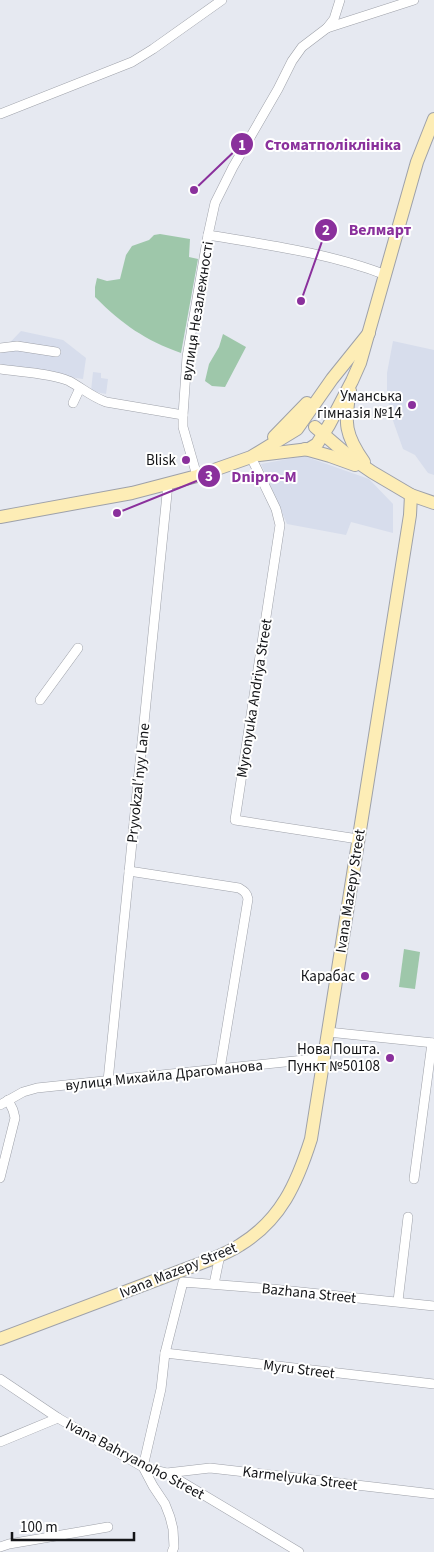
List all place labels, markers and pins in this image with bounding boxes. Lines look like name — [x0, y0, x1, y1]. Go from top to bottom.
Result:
callout: Стоматполіклініка — [230, 129, 411, 160]
callout: Велмарт — [314, 214, 421, 245]
place label: Уманська гімназія №14 — [317, 386, 403, 424]
marker: Уманська гімназія №14 — [406, 399, 418, 411]
place label: Blisk — [146, 450, 177, 471]
marker: Blisk — [180, 454, 192, 466]
callout: Dnipro-M — [196, 461, 307, 492]
place label: Карабас — [301, 966, 355, 987]
marker: Карабас — [359, 970, 371, 982]
place label: Нова Пошта. Пункт №50108 — [287, 1039, 380, 1077]
marker: Нова Пошта. Пункт №50108 — [384, 1052, 396, 1064]

